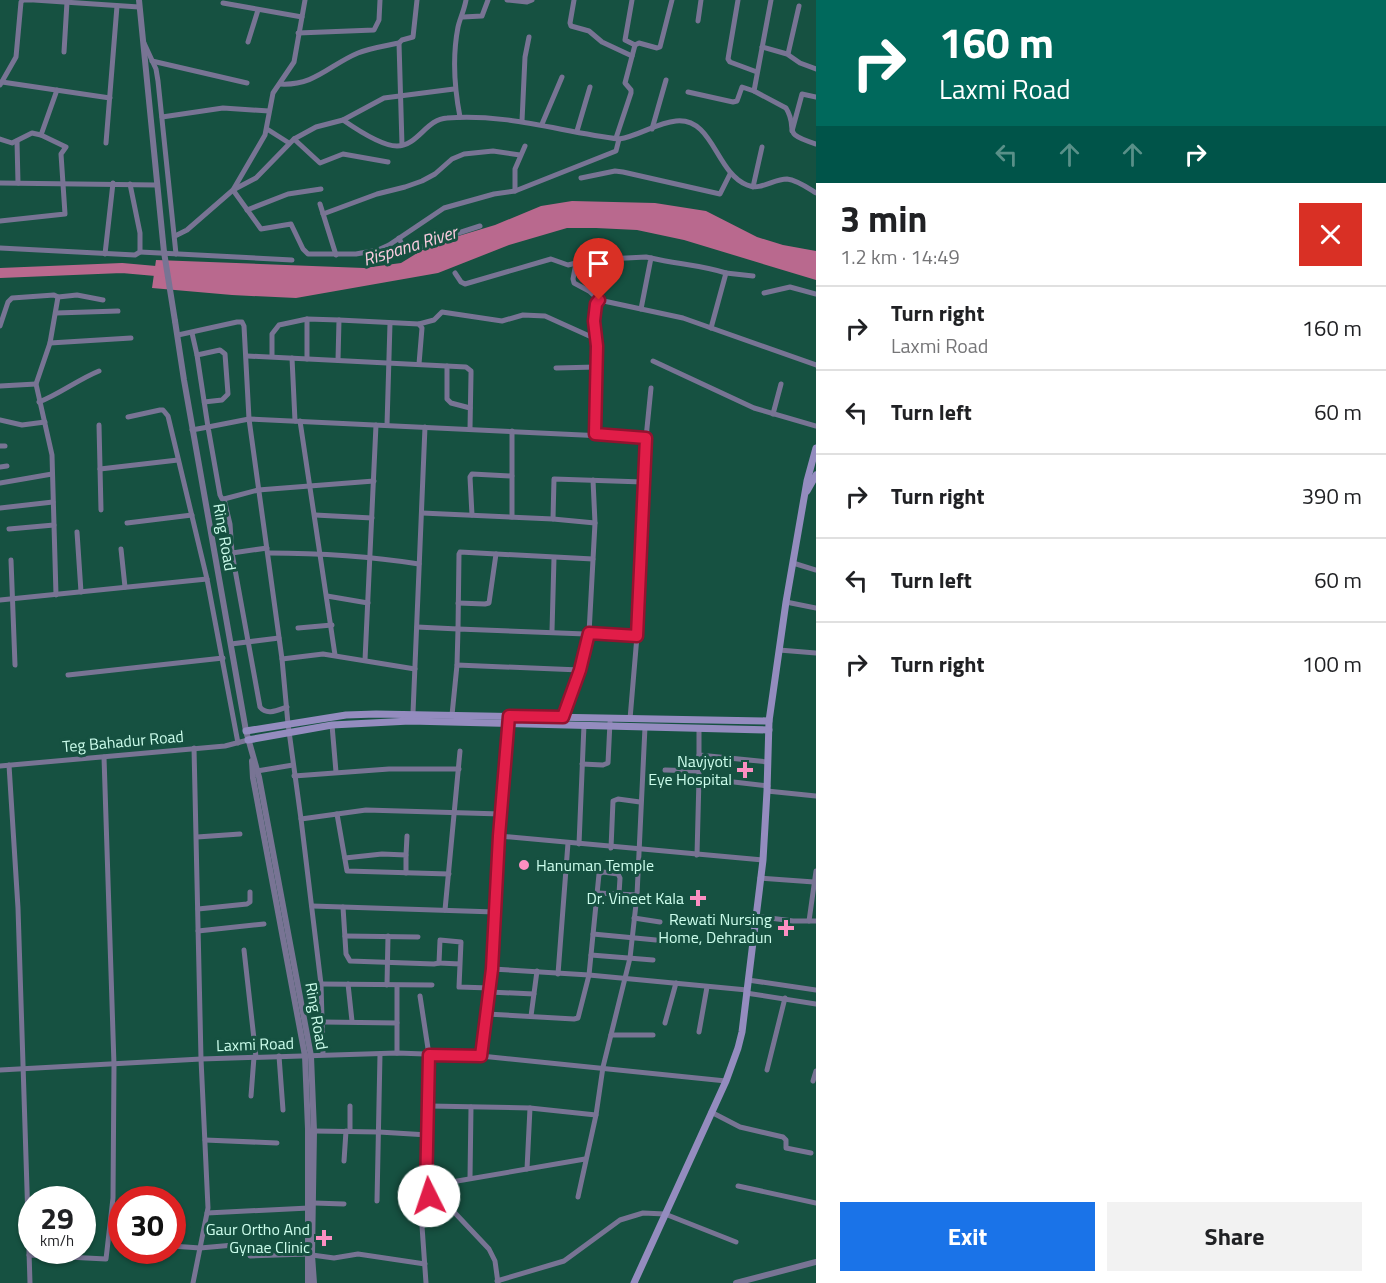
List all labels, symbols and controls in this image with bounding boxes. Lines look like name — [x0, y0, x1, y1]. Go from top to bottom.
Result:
text: 160 m — [939, 10, 1054, 74]
icon: right — [840, 24, 918, 102]
text: Laxmi Road — [939, 68, 1071, 109]
icon: left — [990, 138, 1023, 171]
icon: ahead — [1053, 138, 1086, 171]
icon: ahead — [1116, 138, 1149, 171]
icon: right — [1179, 138, 1212, 171]
text: 3 min — [840, 191, 927, 246]
button: close — [1299, 203, 1362, 266]
water label: Rispana River — [359, 218, 463, 273]
pin — [573, 238, 624, 300]
text: 1.2 km · 14:49 — [840, 241, 960, 272]
icon: arrive — [582, 247, 615, 280]
text: Turn right — [891, 296, 985, 330]
text: 160 m — [1302, 311, 1362, 345]
icon: right — [840, 312, 873, 345]
text: Laxmi Road — [891, 330, 988, 361]
text: Turn left — [891, 395, 972, 429]
text: 60 m — [1314, 395, 1362, 429]
icon: left — [840, 396, 873, 429]
text: Turn right — [891, 479, 985, 513]
text: 390 m — [1302, 479, 1362, 513]
icon: right — [840, 480, 873, 513]
street label: Ring Road — [207, 501, 243, 573]
text: Turn left — [891, 563, 972, 597]
text: 60 m — [1314, 563, 1362, 597]
icon: left — [840, 564, 873, 597]
text: Turn right — [891, 647, 985, 681]
text: 100 m — [1302, 647, 1362, 681]
icon: right — [840, 648, 873, 681]
street label: Teg Bahadur Road — [61, 724, 185, 758]
place label: Navjyoti Eye Hospital — [648, 749, 732, 791]
marker: Navjyoti Eye Hospital — [736, 761, 754, 779]
place label: Hanuman Temple — [536, 853, 654, 877]
marker: Hanuman Temple — [517, 858, 531, 872]
place label: Dr. Vineet Kala — [587, 886, 684, 910]
marker: Dr. Vineet Kala — [689, 889, 707, 907]
place label: Rewati Nursing Home, Dehradun — [658, 907, 772, 949]
marker: Rewati Nursing Home, Dehradun — [777, 919, 795, 937]
street label: Ring Road — [299, 980, 335, 1052]
street label: Laxmi Road — [216, 1031, 294, 1057]
position arrow — [397, 1164, 461, 1228]
speed limit sign: 30 — [108, 1186, 186, 1264]
text: 29 — [40, 1195, 74, 1241]
button: Exit — [840, 1202, 1095, 1271]
button: Share — [1107, 1202, 1362, 1271]
place label: Gaur Ortho And Gynae Clinic — [206, 1217, 310, 1259]
text: km/h — [40, 1229, 74, 1252]
marker: Gaur Ortho And Gynae Clinic — [315, 1229, 333, 1247]

